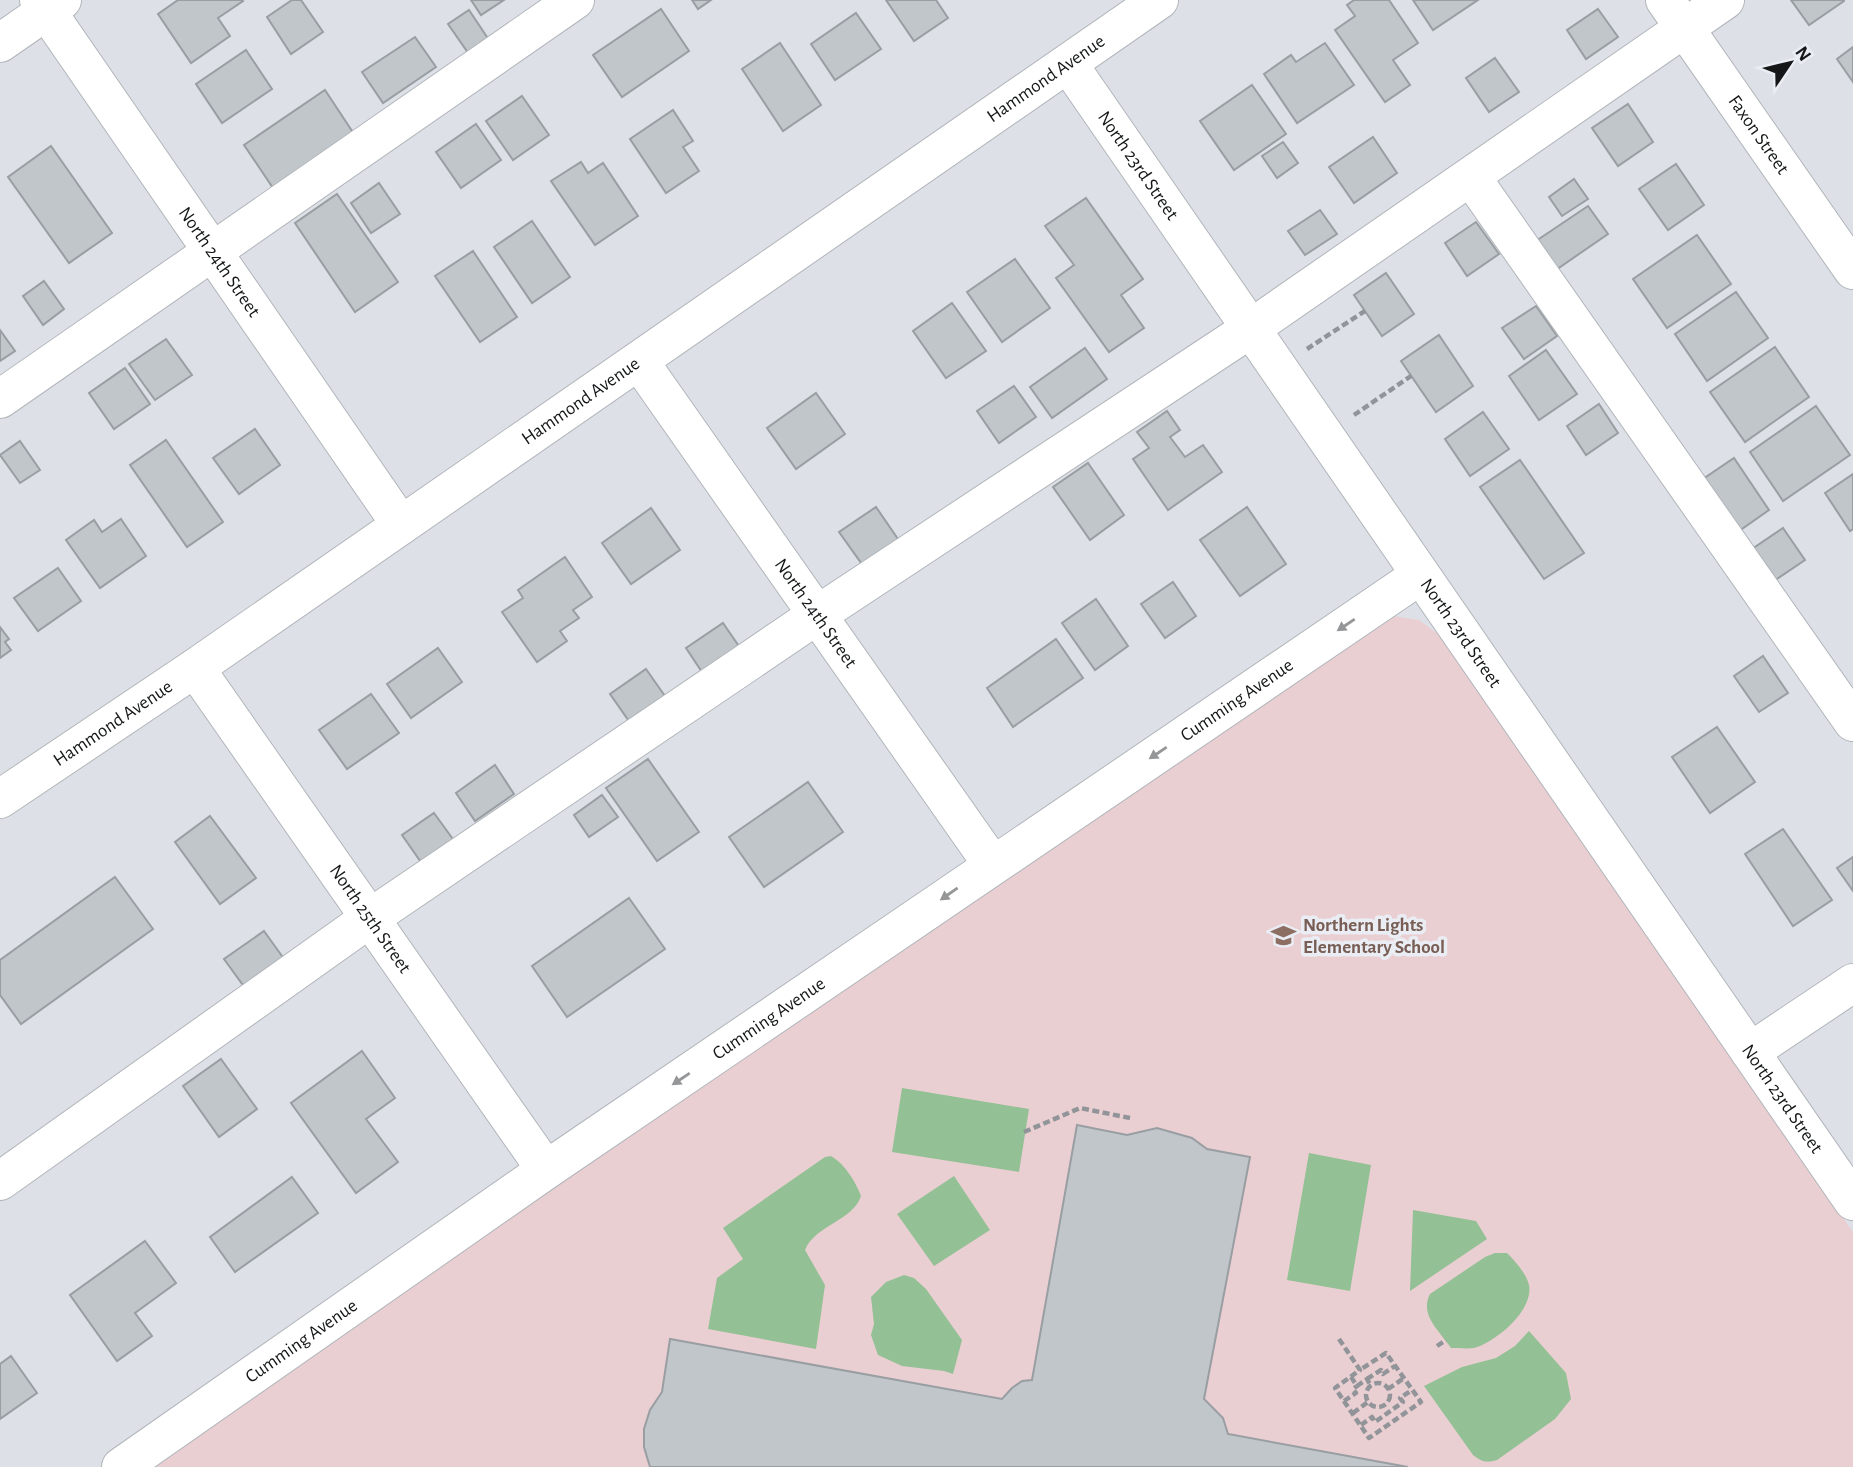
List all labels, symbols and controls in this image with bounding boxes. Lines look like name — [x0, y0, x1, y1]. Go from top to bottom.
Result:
north arrow — [1755, 28, 1825, 98]
street label: Hammond Avenue — [983, 31, 1108, 126]
text: N — [1791, 43, 1814, 65]
street label: Faxon Street — [1725, 92, 1793, 177]
street label: North 23rd Street — [1094, 108, 1182, 223]
street label: North 24th Street — [175, 203, 264, 320]
street label: Hammond Avenue — [518, 353, 643, 448]
street label: North 24th Street — [771, 555, 861, 671]
street label: North 23rd Street — [1417, 575, 1505, 691]
one-way arrow — [1337, 618, 1355, 632]
street label: Cumming Avenue — [1177, 655, 1297, 745]
street label: Hammond Avenue — [50, 677, 176, 770]
one-way arrow — [1148, 746, 1168, 759]
street label: North 25th Street — [326, 861, 415, 976]
one-way arrow — [940, 887, 958, 901]
place label: Northern Lights Elementary School — [1303, 916, 1445, 957]
school or university icon: Northern Lights Elementary School — [1269, 922, 1297, 950]
street label: Cumming Avenue — [709, 974, 829, 1063]
street label: North 23rd Street — [1738, 1041, 1826, 1157]
one-way arrow — [672, 1072, 690, 1086]
street label: Cumming Avenue — [242, 1295, 361, 1386]

